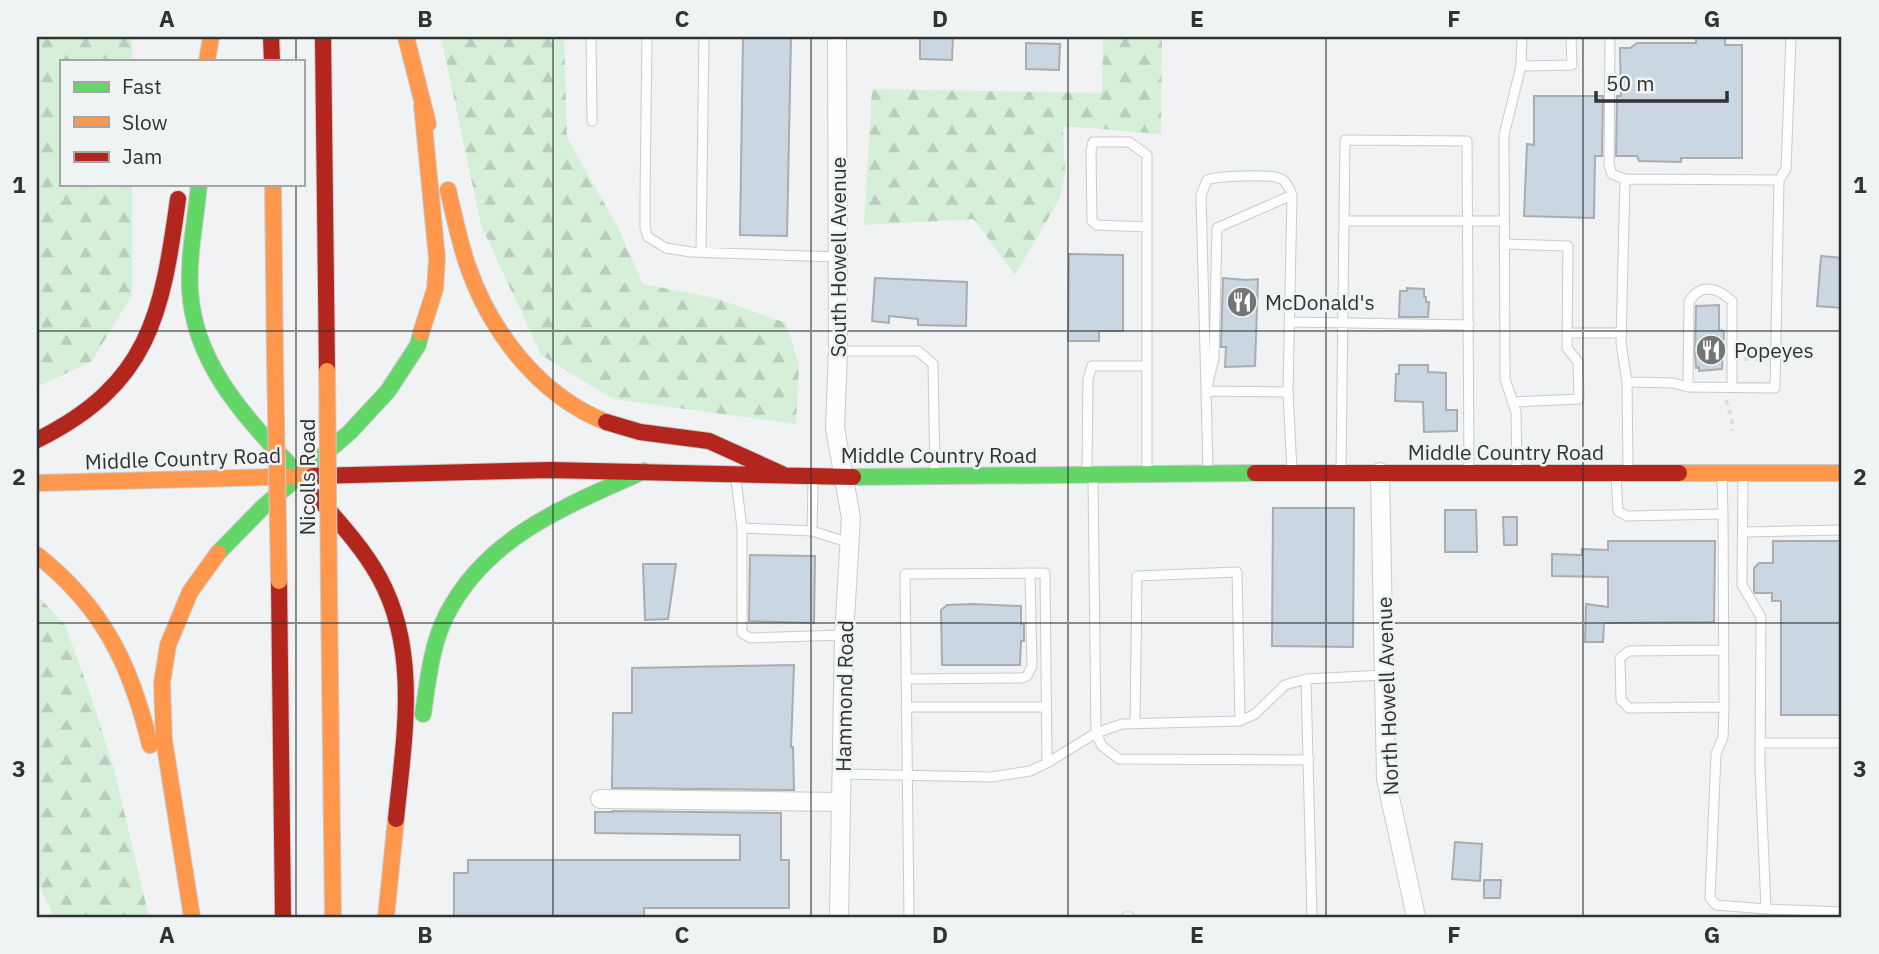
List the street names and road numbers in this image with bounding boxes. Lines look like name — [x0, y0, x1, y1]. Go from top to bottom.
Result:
street label: South Howell Avenue — [824, 157, 852, 357]
street label: Nicolls Road — [293, 418, 321, 536]
street label: Middle Country Road — [1408, 438, 1604, 466]
street label: Middle Country Road — [84, 441, 282, 475]
street label: Middle Country Road — [841, 441, 1037, 469]
street label: North Howell Avenue — [1370, 596, 1404, 796]
street label: Hammond Road — [829, 620, 859, 772]

